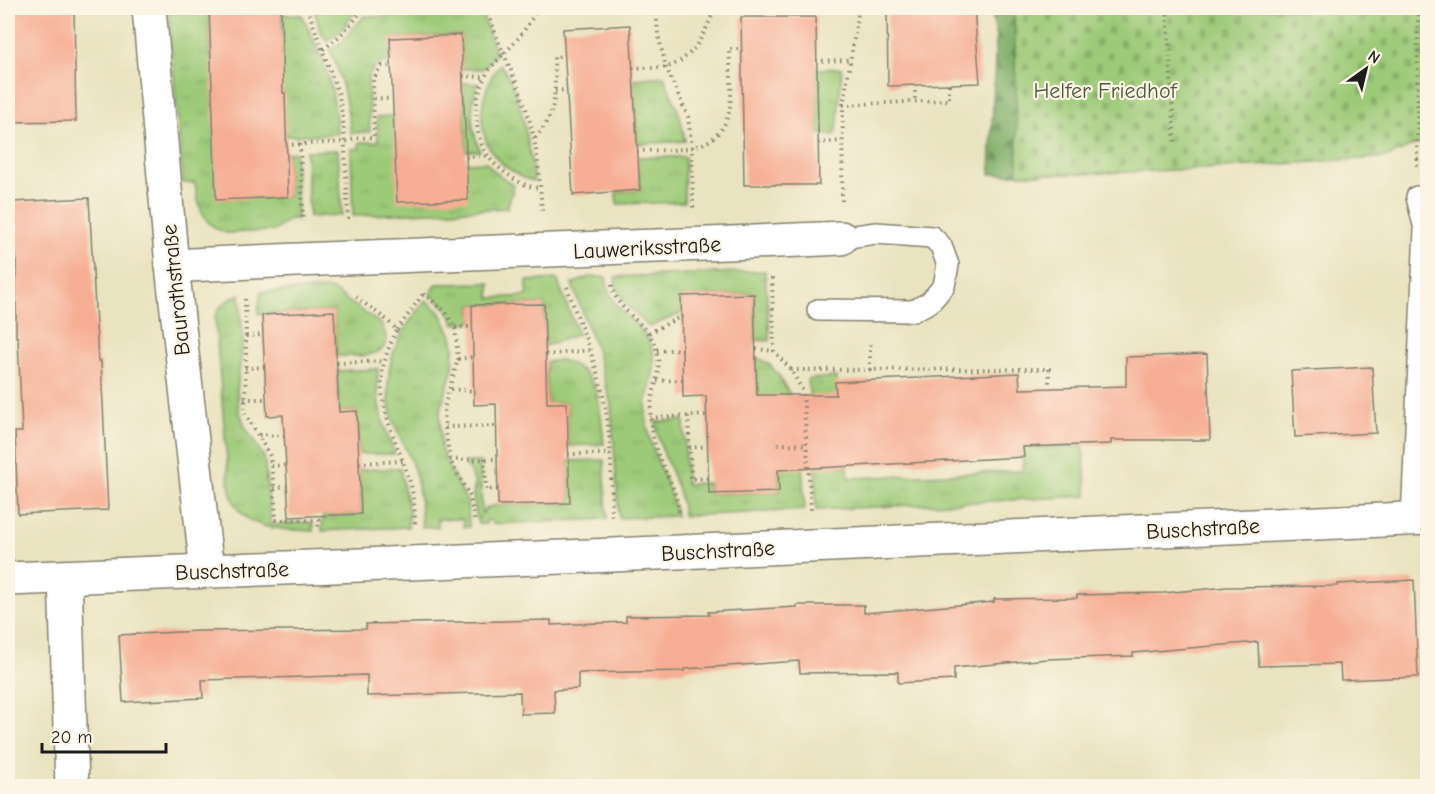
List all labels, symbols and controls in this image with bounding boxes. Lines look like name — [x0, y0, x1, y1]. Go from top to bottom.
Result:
north arrow — [1336, 39, 1396, 99]
text: N — [1364, 47, 1383, 68]
park label: Helfer Friedhof — [1033, 78, 1178, 104]
street label: Baurothstraße — [156, 223, 196, 357]
street label: Lauweriksstraße — [572, 231, 722, 265]
street label: Buschstraße — [1145, 513, 1261, 545]
street label: Buschstraße — [660, 535, 776, 567]
street label: Buschstraße — [175, 556, 289, 586]
scale bar — [42, 716, 166, 754]
text: 20 m — [51, 727, 92, 748]

